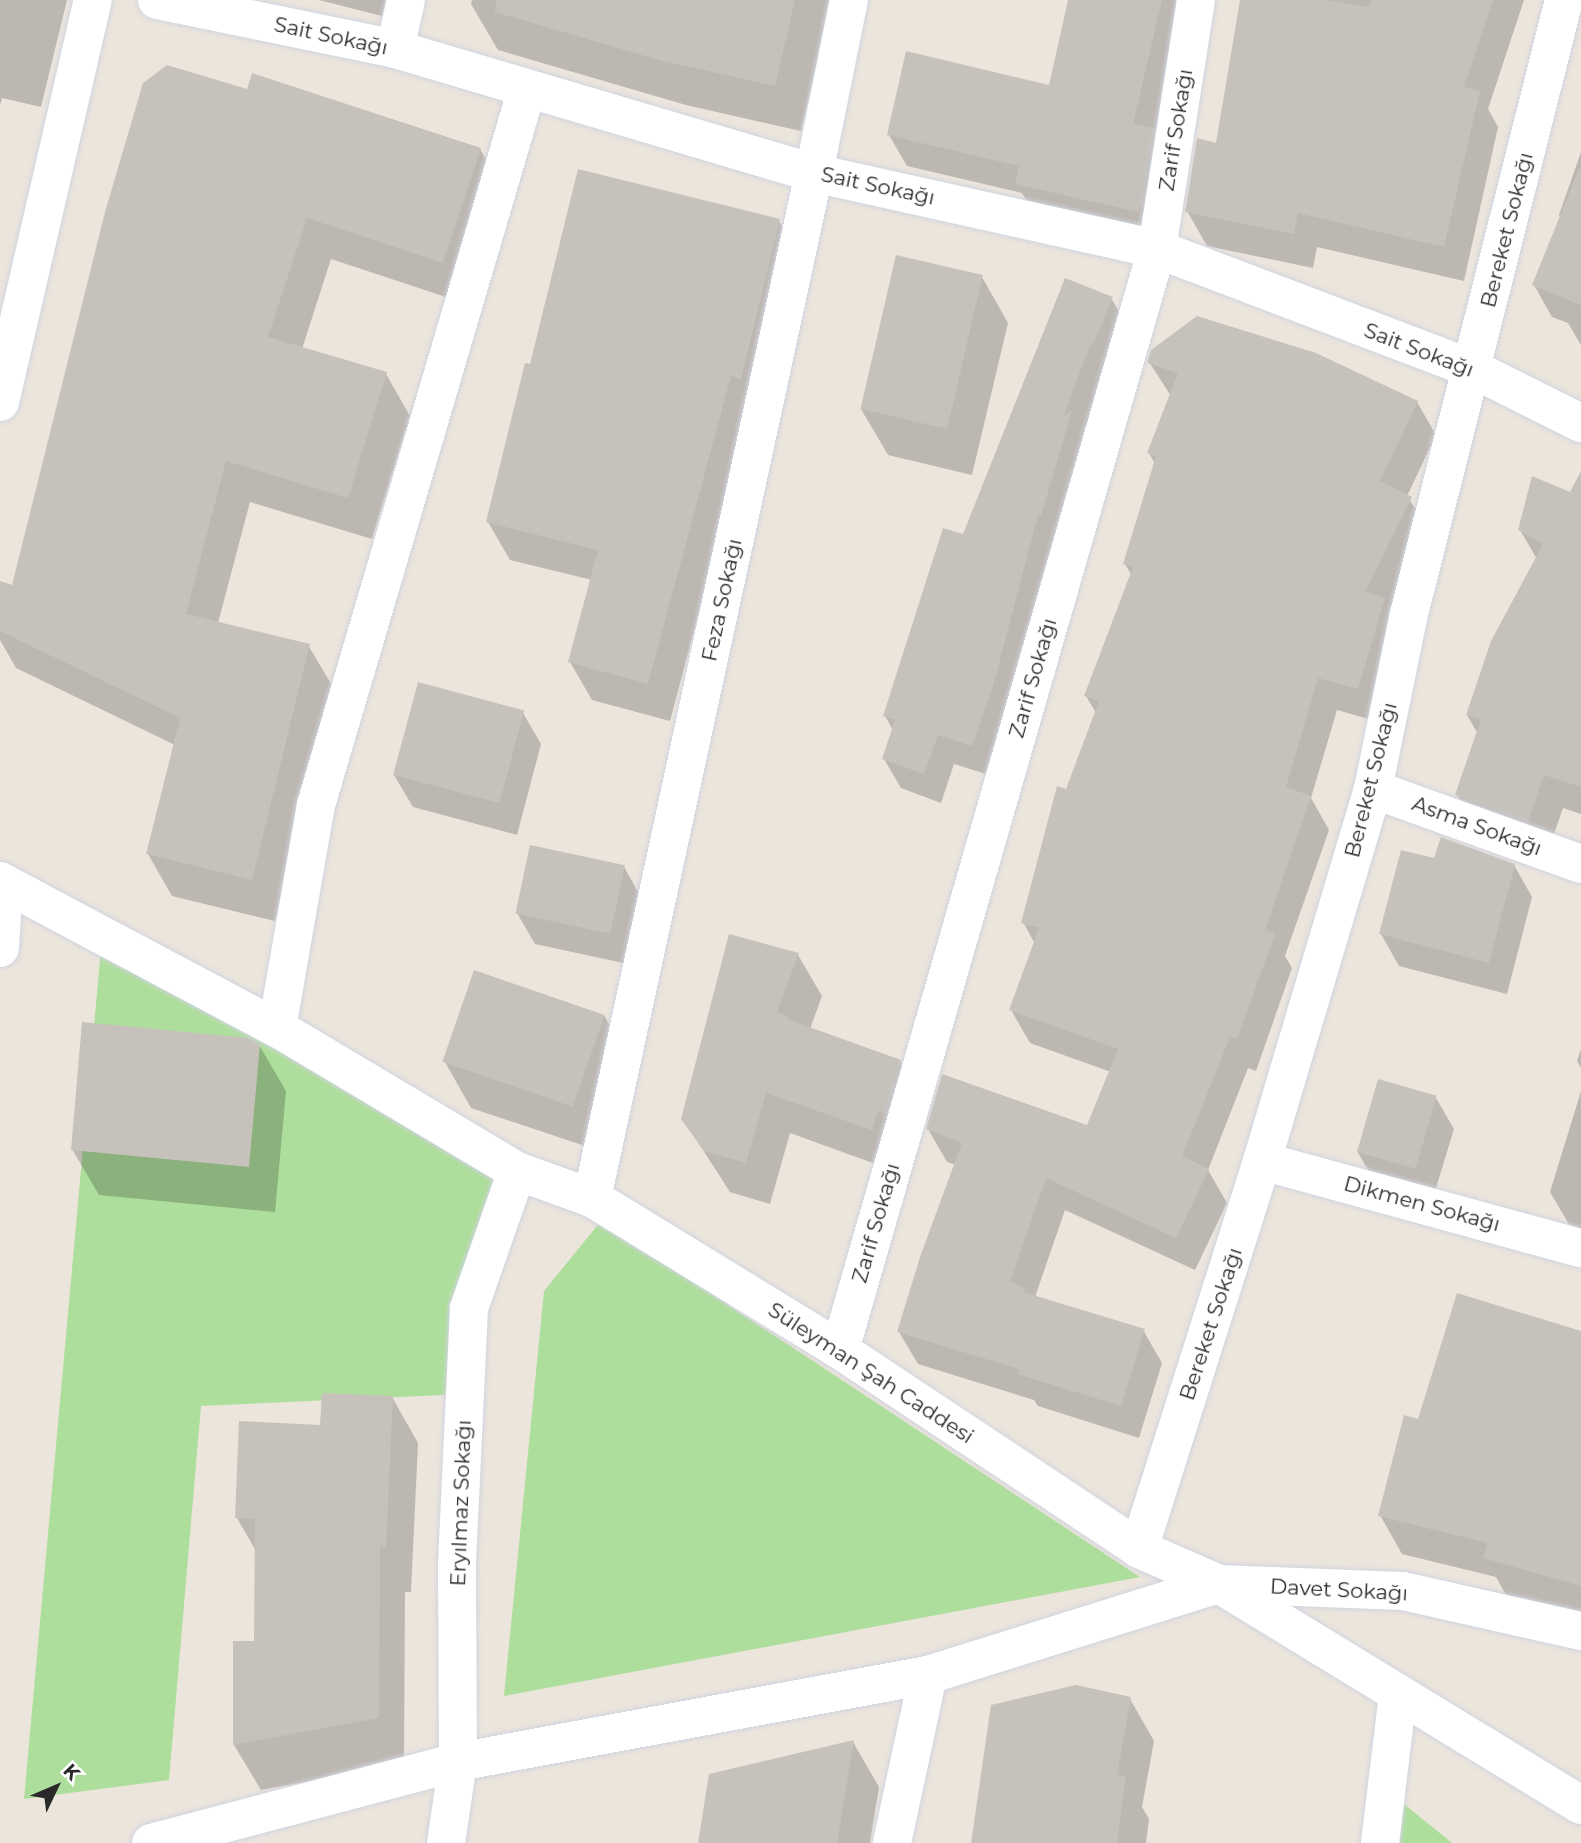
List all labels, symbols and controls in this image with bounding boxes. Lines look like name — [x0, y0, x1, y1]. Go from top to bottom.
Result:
street label: Sait Sokağı — [272, 12, 390, 60]
street label: Zarif Sokağı — [1154, 67, 1198, 193]
street label: Bereket Sokağı — [1476, 150, 1538, 310]
street label: Sait Sokağı — [819, 162, 937, 210]
street label: Sait Sokağı — [1360, 318, 1478, 382]
street label: Feza Sokağı — [697, 536, 747, 664]
street label: Zarif Sokağı — [1004, 615, 1062, 741]
street label: Bereket Sokağı — [1340, 700, 1402, 860]
street label: Asma Sokağı — [1409, 791, 1545, 861]
street label: Zarif Sokağı — [847, 1160, 905, 1286]
street label: Dikmen Sokağı — [1341, 1171, 1503, 1237]
street label: Bereket Sokağı — [1174, 1244, 1248, 1404]
street label: Süleyman Şah Caddesi — [763, 1297, 979, 1449]
street label: Eryılmaz Sokağı — [445, 1419, 477, 1587]
street label: Davet Sokağı — [1269, 1574, 1409, 1606]
north arrow — [21, 1752, 91, 1822]
text: K — [58, 1759, 85, 1785]

